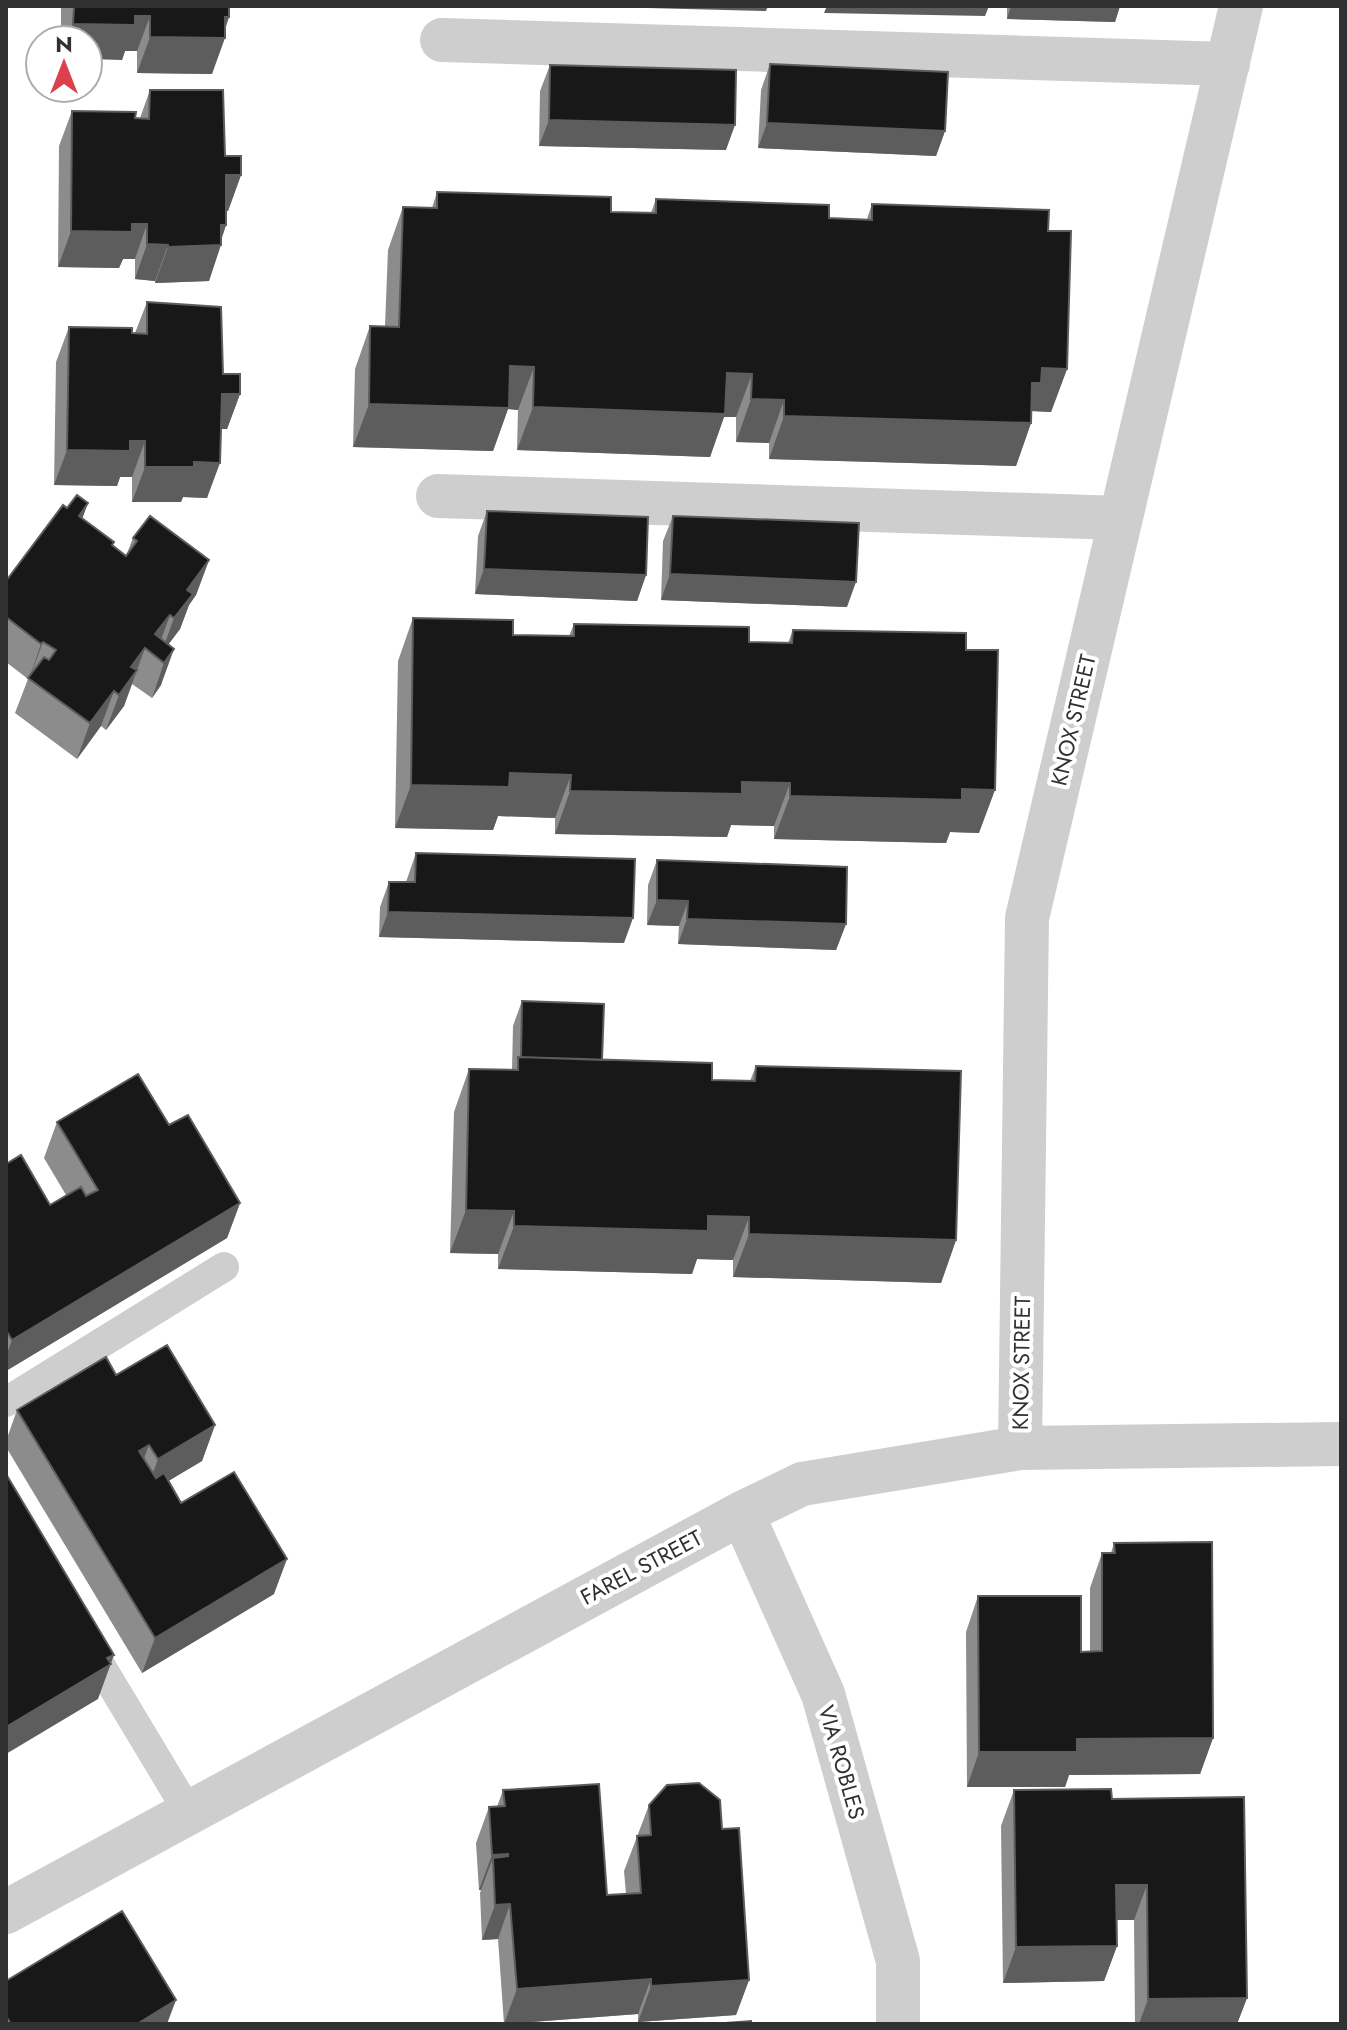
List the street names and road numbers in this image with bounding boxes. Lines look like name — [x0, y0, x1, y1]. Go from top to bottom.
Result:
street label: KNOX STREET — [1042, 650, 1104, 789]
street label: KNOX STREET — [1004, 1295, 1038, 1430]
street label: FAREL STREET — [574, 1521, 708, 1613]
street label: VIA ROBLES — [810, 1701, 874, 1823]

